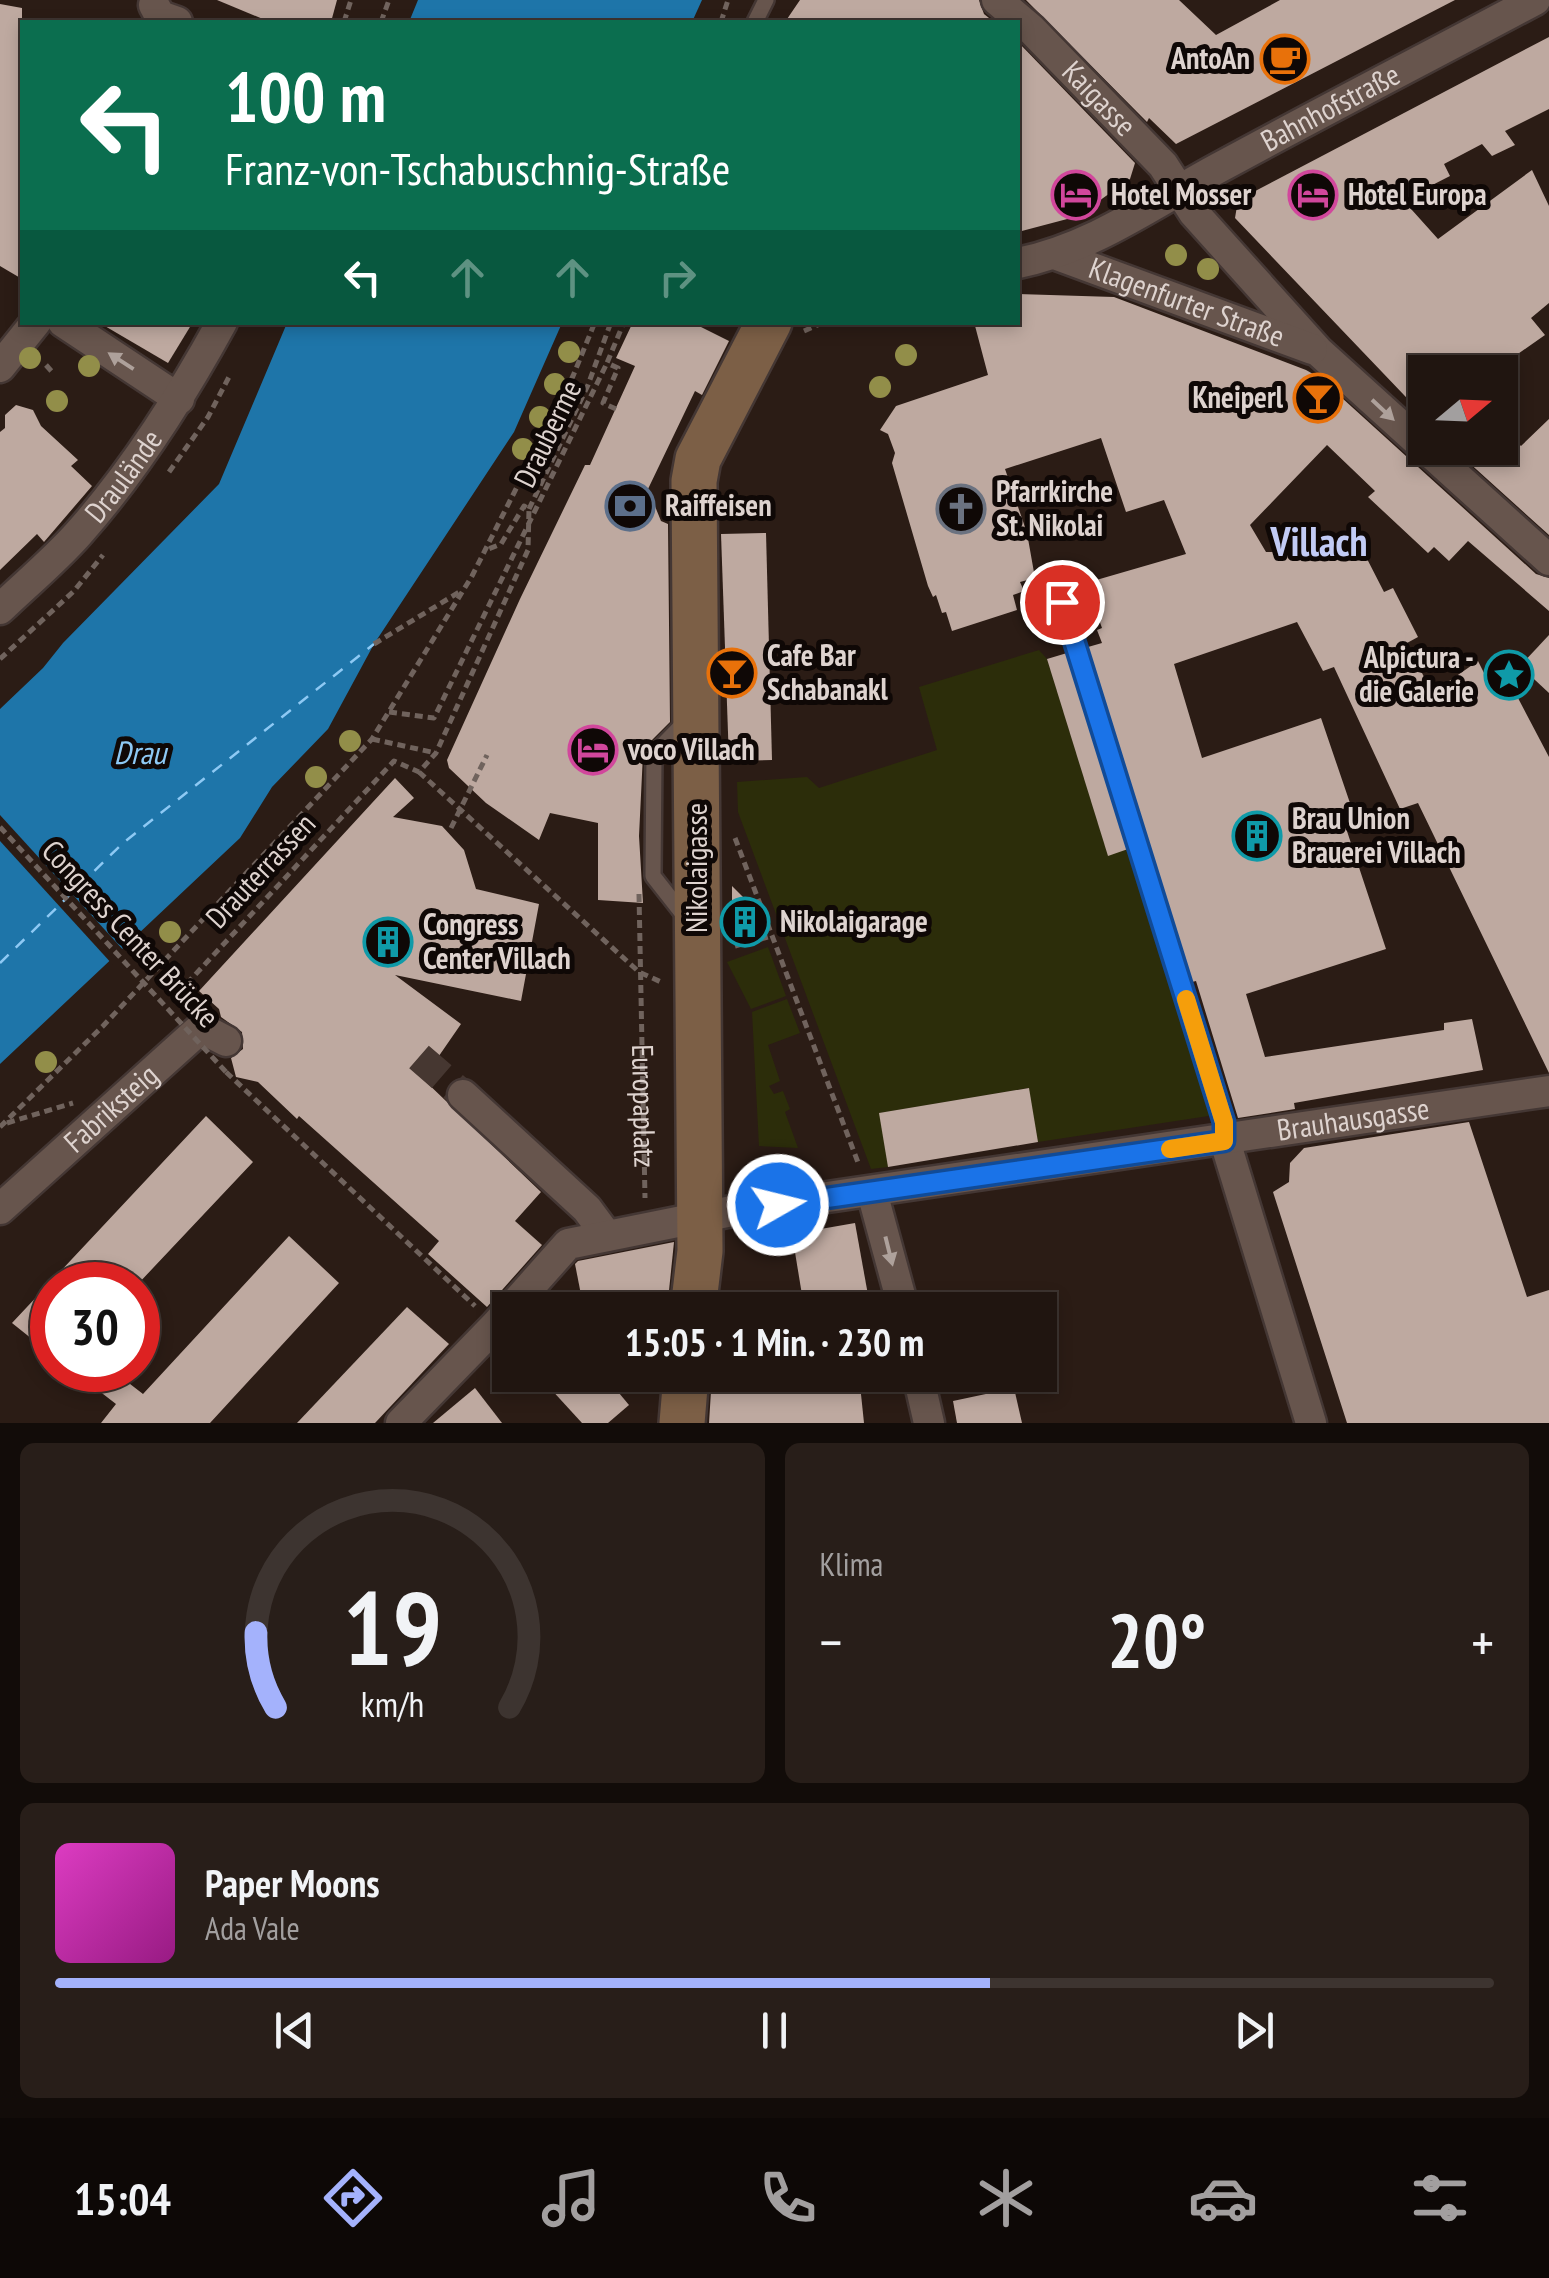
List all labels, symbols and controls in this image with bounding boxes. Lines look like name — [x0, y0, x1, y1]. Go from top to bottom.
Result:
cafe icon: AntoAn — [1259, 33, 1311, 85]
place label: AntoAn — [1170, 38, 1250, 77]
text: 100 m — [225, 51, 386, 141]
street label: Kaigasse — [1054, 52, 1145, 144]
street label: Bahnhofstraße — [1254, 54, 1406, 160]
icon: left — [60, 60, 190, 190]
text: Franz-von-Tschabuschnig-Straße — [225, 139, 730, 197]
hotel icon: Hotel Mosser — [1050, 169, 1102, 221]
hotel icon: Hotel Europa — [1287, 169, 1339, 221]
place label: Hotel Mosser — [1111, 174, 1251, 213]
place label: Hotel Europa — [1348, 174, 1487, 213]
street label: Klagenfurter Straße — [1084, 248, 1290, 355]
icon: left — [335, 250, 390, 305]
icon: ahead — [440, 250, 495, 305]
icon: ahead — [545, 250, 600, 305]
icon: right — [650, 250, 705, 305]
one-way arrow — [107, 353, 134, 371]
north arrow — [1408, 355, 1518, 465]
map controls — [1408, 355, 1518, 465]
bar icon: Kneiperl — [1292, 372, 1344, 424]
street label: Drauberme — [504, 373, 589, 493]
place label: Kneiperl — [1192, 377, 1284, 416]
one-way arrow — [1370, 398, 1394, 421]
street label: Draulände — [75, 422, 170, 530]
place label: Pfarrkirche St. Nikolai — [996, 471, 1113, 544]
bank icon: Raiffeisen — [604, 480, 656, 532]
church icon: Pfarrkirche St. Nikolai — [935, 483, 987, 535]
place label: Raiffeisen — [665, 485, 772, 524]
district label: Villach — [1269, 515, 1368, 567]
pin — [1020, 560, 1105, 645]
icon: arrive — [1035, 575, 1090, 630]
place label: Cafe Bar Schabanakl — [767, 635, 888, 708]
place label: Alpictura - die Galerie — [1359, 637, 1474, 710]
bar icon: Cafe Bar Schabanakl — [706, 647, 758, 699]
place icon: Alpictura - die Galerie — [1483, 649, 1535, 701]
hotel icon: voco Villach — [567, 724, 619, 776]
place label: voco Villach — [627, 729, 755, 768]
water label: Drau — [114, 731, 168, 773]
place label: Brau Union Brauerei Villach — [1292, 798, 1461, 871]
street label: Nikolaigasse — [676, 803, 715, 933]
street label: Drauterrassen — [197, 804, 323, 936]
building icon: Brau Union Brauerei Villach — [1231, 810, 1283, 862]
street label: Congress Center Brücke — [34, 831, 228, 1035]
building icon: Nikolaigarage — [719, 896, 771, 948]
place label: Nikolaigarage — [780, 901, 928, 940]
place label: Congress Center Villach — [423, 904, 571, 977]
building icon: Congress Center Villach — [362, 916, 414, 968]
street label: Europaplatz — [624, 1044, 665, 1168]
street label: Fabriksteig — [55, 1055, 166, 1160]
street label: Brauhausgasse — [1274, 1088, 1432, 1149]
position arrow — [726, 1153, 830, 1257]
one-way arrow — [882, 1236, 897, 1267]
speed limit sign: 30 — [30, 1262, 160, 1392]
text: 15:05 · 1 Min. · 230 m — [625, 1317, 924, 1366]
text: Klima — [820, 1543, 883, 1585]
text: 19 — [343, 1559, 442, 1694]
text: 20° — [1107, 1592, 1206, 1689]
text: − — [820, 1606, 842, 1677]
text: + — [1471, 1606, 1494, 1677]
text: km/h — [361, 1681, 424, 1727]
text: Paper Moons — [205, 1858, 380, 1907]
text: Ada Vale — [205, 1907, 300, 1949]
icon: previous — [267, 2003, 322, 2058]
icon: pause — [747, 2003, 802, 2058]
icon: next — [1227, 2003, 1282, 2058]
icon: directions — [318, 2163, 388, 2233]
icon: music — [536, 2163, 606, 2233]
icon: phone — [753, 2163, 823, 2233]
icon: climate — [971, 2163, 1041, 2233]
icon: car — [1188, 2163, 1258, 2233]
icon: filters — [1405, 2163, 1475, 2233]
text: 15:04 — [74, 2169, 171, 2227]

